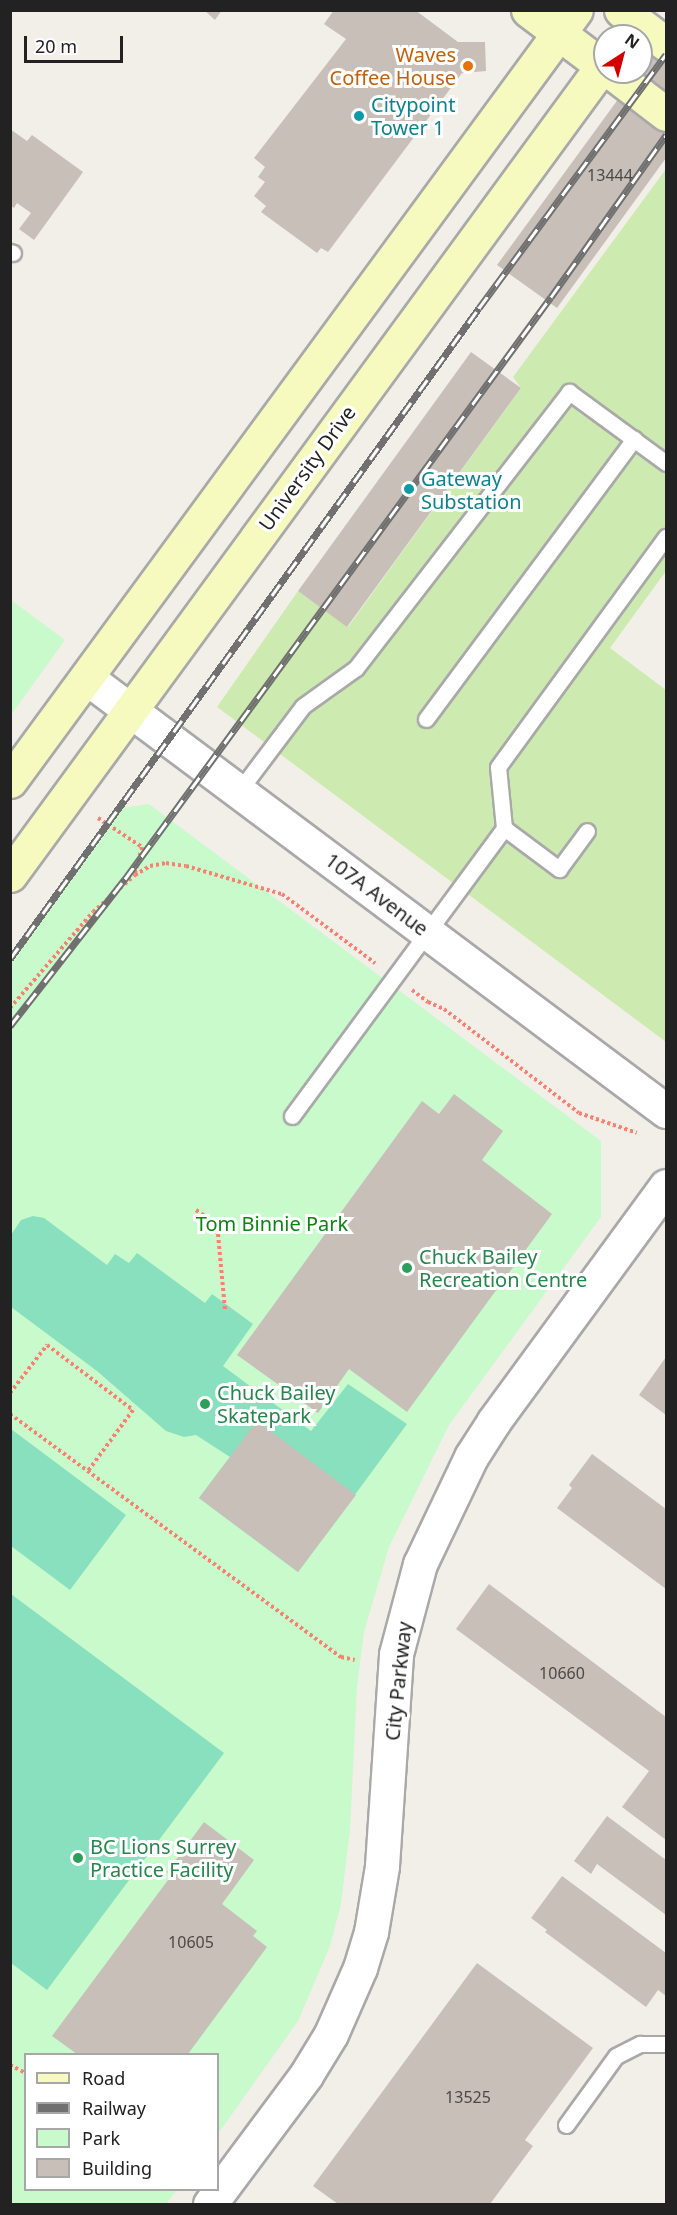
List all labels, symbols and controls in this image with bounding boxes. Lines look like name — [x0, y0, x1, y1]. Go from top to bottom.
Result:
scale bar — [27, 24, 126, 62]
north arrow — [593, 24, 653, 84]
text: N — [621, 28, 644, 54]
text: 20 m — [35, 34, 77, 58]
place label: Waves Coffee House — [330, 42, 456, 89]
marker: Waves Coffee House — [461, 59, 475, 73]
place label: Citypoint Tower 1 — [371, 92, 455, 139]
marker: Citypoint Tower 1 — [352, 109, 366, 123]
house number: 13444 — [587, 165, 633, 185]
street label: University Drive — [254, 401, 360, 535]
place label: Gateway Substation — [421, 466, 521, 513]
marker: Gateway Substation — [402, 482, 416, 496]
street label: 107A Avenue — [321, 848, 433, 940]
park label: Tom Binnie Park — [196, 1211, 348, 1235]
place label: Chuck Bailey Recreation Centre — [419, 1244, 587, 1291]
marker: Chuck Bailey Recreation Centre — [400, 1261, 414, 1275]
place label: Chuck Bailey Skatepark — [217, 1380, 335, 1427]
marker: Chuck Bailey Skatepark — [198, 1397, 212, 1411]
street label: City Parkway — [380, 1620, 416, 1742]
house number: 10660 — [539, 1663, 585, 1683]
place label: BC Lions Surrey Practice Facility — [90, 1834, 236, 1881]
marker: BC Lions Surrey Practice Facility — [71, 1851, 85, 1865]
house number: 10605 — [168, 1932, 214, 1952]
legend — [24, 2053, 219, 2191]
text: Road — [82, 2066, 125, 2090]
house number: 13525 — [445, 2087, 491, 2107]
text: Railway — [82, 2096, 146, 2120]
text: Park — [82, 2126, 120, 2150]
text: Building — [82, 2156, 152, 2180]

